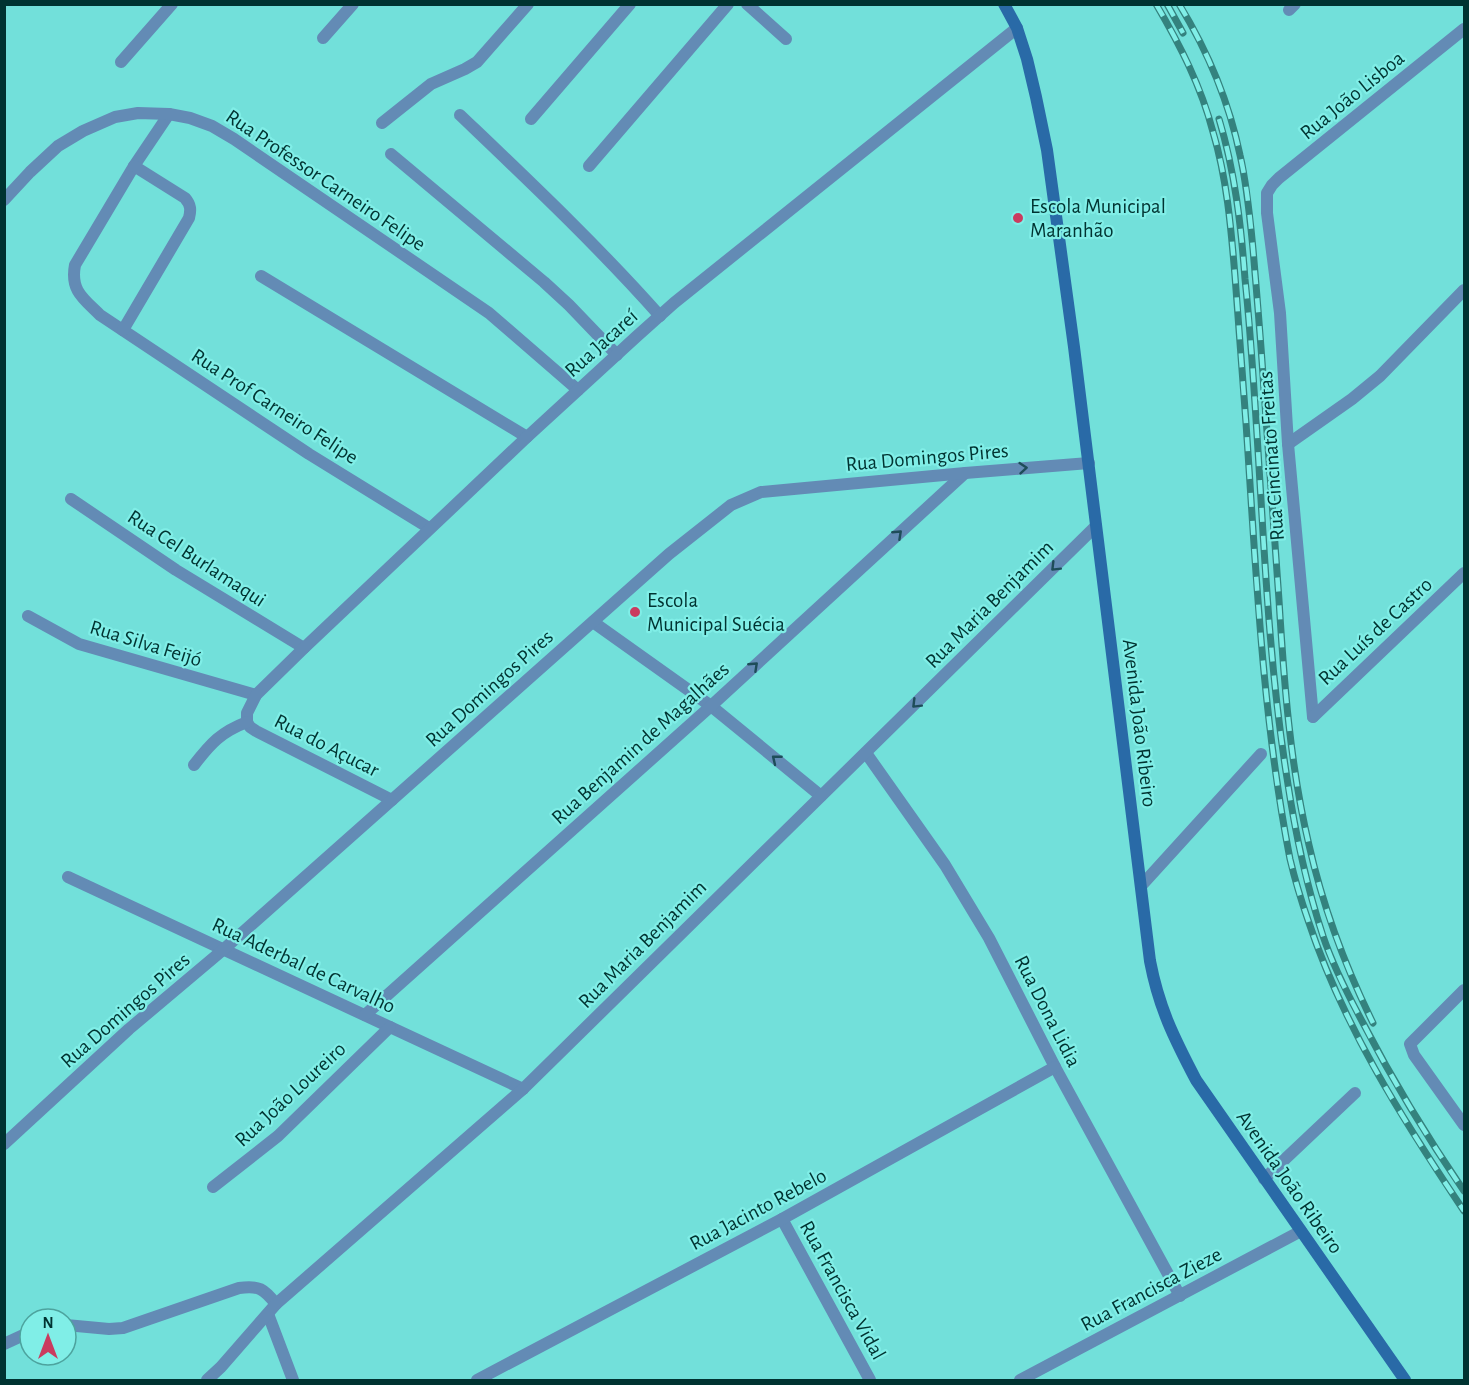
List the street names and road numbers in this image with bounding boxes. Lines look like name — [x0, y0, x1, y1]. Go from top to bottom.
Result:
street label: Rua João Lisboa — [1296, 47, 1409, 144]
street label: Rua Professor Carneiro Felipe — [222, 106, 429, 255]
street label: Rua Jacareí — [561, 305, 642, 381]
street label: Rua Prof Carneiro Felipe — [188, 345, 362, 468]
street label: Rua Cincinato Freitas — [1255, 371, 1288, 541]
street label: Rua Domingos Pires — [845, 440, 1009, 475]
street label: Rua Cel Burlamaqui — [124, 506, 270, 611]
street label: Rua Maria Benjamim — [921, 536, 1057, 672]
street label: Rua Luís de Castro — [1314, 574, 1436, 689]
street label: Rua Silva Feijó — [87, 616, 204, 670]
street label: Rua Domingos Pires — [422, 626, 557, 751]
street label: Avenida João Ribeiro — [1119, 638, 1160, 808]
street label: Rua Benjamin de Magalhães — [548, 658, 733, 828]
street label: Rua do Açucar — [271, 710, 383, 781]
street label: Rua Maria Benjamim — [574, 876, 710, 1012]
street label: Rua Aderbal de Carvalho — [209, 914, 399, 1017]
street label: Rua Domingos Pires — [57, 949, 194, 1072]
street label: Rua Dona Lidia — [1010, 952, 1085, 1071]
street label: Rua João Loureiro — [231, 1038, 350, 1151]
street label: Avenida João Ribeiro — [1232, 1107, 1347, 1258]
street label: Rua Jacinto Rebelo — [686, 1165, 830, 1254]
street label: Rua Francisca Vidal — [796, 1217, 889, 1363]
street label: Rua Francisca Zieze — [1077, 1244, 1225, 1335]

